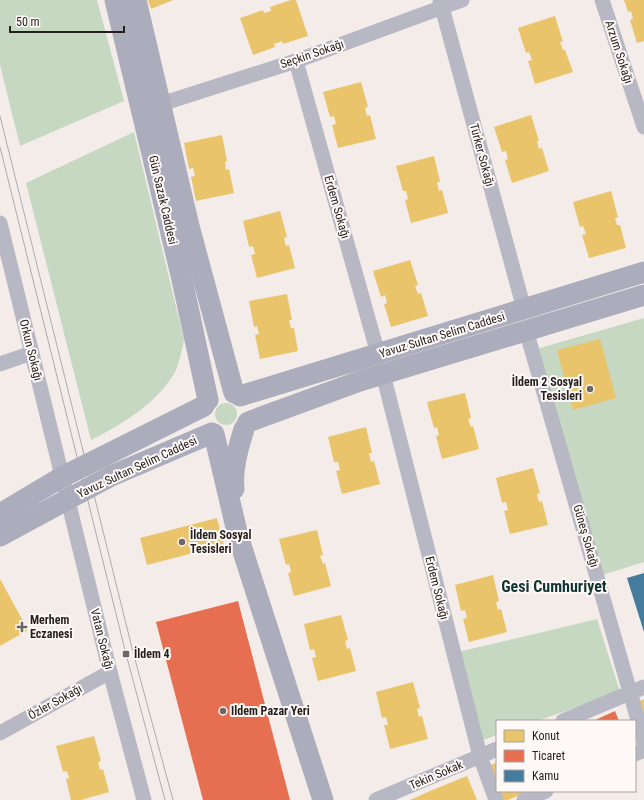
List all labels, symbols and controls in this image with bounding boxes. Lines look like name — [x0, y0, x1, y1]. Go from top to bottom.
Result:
scale bar — [10, 8, 124, 34]
text: 50 m — [16, 15, 40, 29]
street label: Arzum Sokağı — [602, 19, 636, 85]
street label: Seçkin Sokağı — [278, 37, 346, 71]
street label: Türker Sokağı — [467, 122, 497, 188]
street label: Gün Sazak Caddesi — [146, 154, 180, 246]
street label: Erdem Sokağı — [321, 174, 353, 240]
street label: Yavuz Sultan Selim Caddesi — [378, 309, 506, 361]
street label: Orkun Sokağı — [17, 318, 45, 382]
place label: İldem 2 Sosyal Tesisleri — [512, 374, 582, 403]
marker: İldem 2 Sosyal Tesisleri — [585, 384, 595, 394]
street label: Yavuz Sultan Selim Caddesi — [75, 433, 199, 501]
street label: Güneş Sokağı — [570, 503, 602, 569]
place label: İldem Sosyal Tesisleri — [190, 527, 251, 556]
marker: İldem Sosyal Tesisleri — [177, 537, 187, 547]
street label: Erdem Sokağı — [422, 555, 452, 621]
district label: Gesi Cumhuriyet — [501, 577, 607, 596]
street label: Vatan Sokağı — [88, 607, 116, 671]
place label: Merhem Eczanesi — [30, 613, 73, 641]
marker: Merhem Eczanesi — [17, 622, 27, 632]
place label: İldem 4 — [134, 646, 170, 661]
marker: İldem 4 — [121, 649, 131, 659]
street label: Özler Sokağı — [25, 681, 84, 723]
place label: Ildem Pazar Yeri — [231, 704, 310, 718]
marker: Ildem Pazar Yeri — [218, 706, 228, 716]
legend — [496, 720, 636, 792]
text: Konut — [532, 729, 560, 743]
text: Ticaret — [532, 749, 565, 763]
street label: Tekin Sokak — [407, 757, 465, 793]
text: Kamu — [532, 769, 559, 783]

